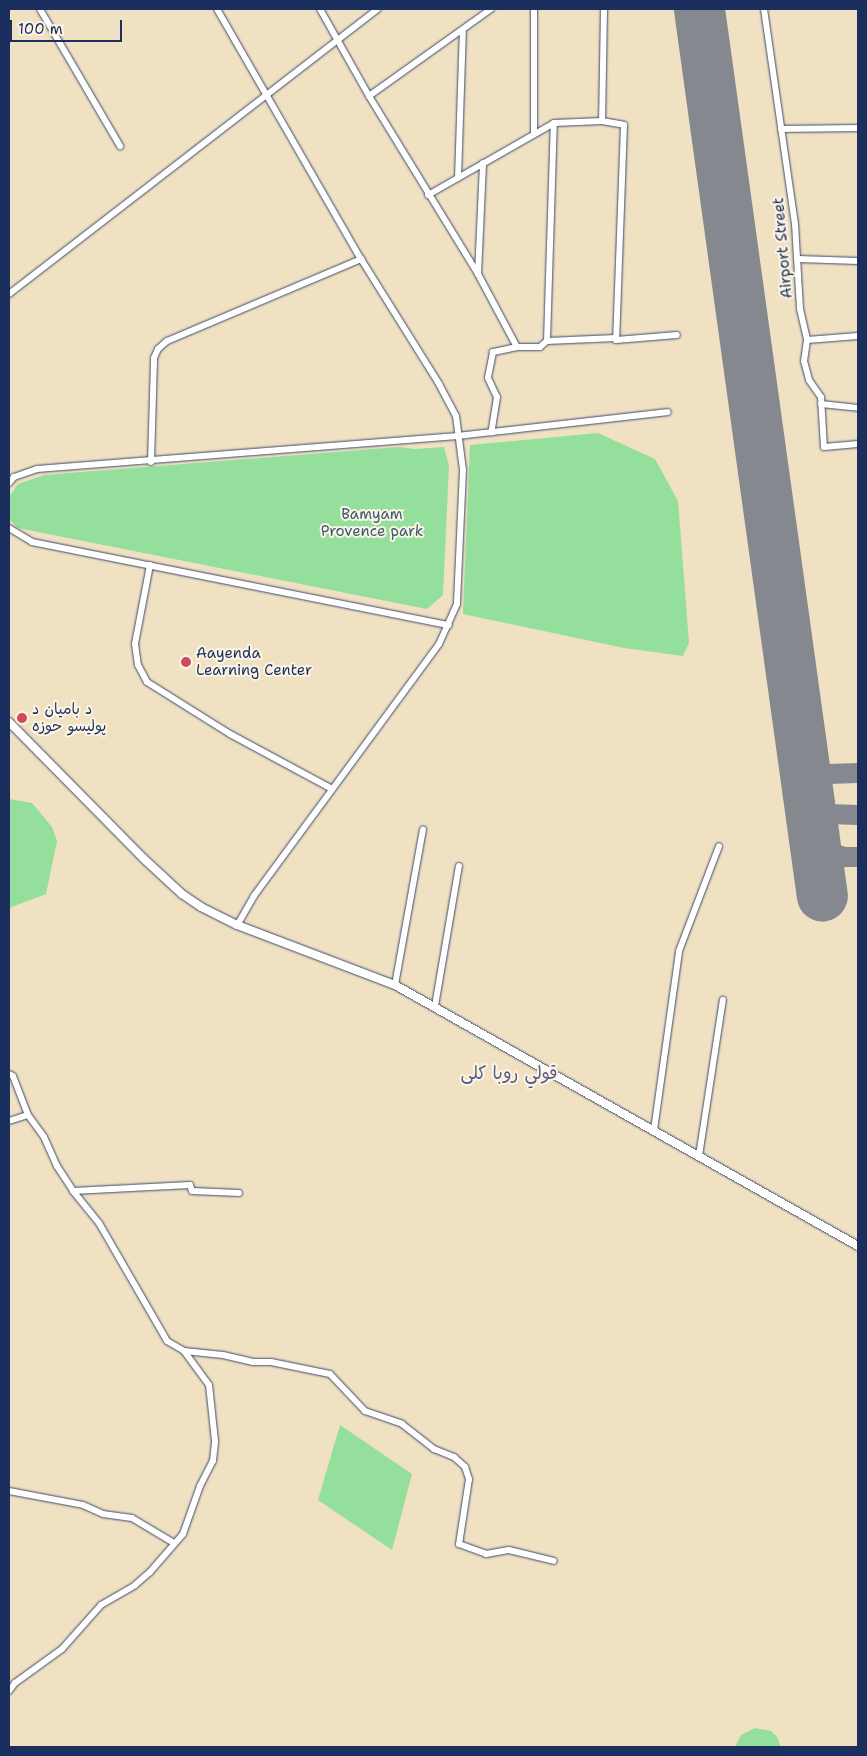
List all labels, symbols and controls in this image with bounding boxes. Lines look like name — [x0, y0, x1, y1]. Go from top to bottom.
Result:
scale bar — [12, 10, 125, 42]
text: 100 m — [18, 19, 63, 39]
street label: Airport Street — [770, 197, 796, 299]
park label: Bamyam Provence park — [321, 505, 423, 540]
place label: Aayenda Learning Center — [196, 644, 312, 679]
marker: Aayenda Learning Center — [180, 656, 192, 668]
place label: د بامیان د پولیسو حوزه — [32, 700, 106, 735]
marker: د بامیان د پولیسو حوزه — [16, 712, 28, 724]
district label: قولي روبا کلی — [461, 1062, 557, 1084]

